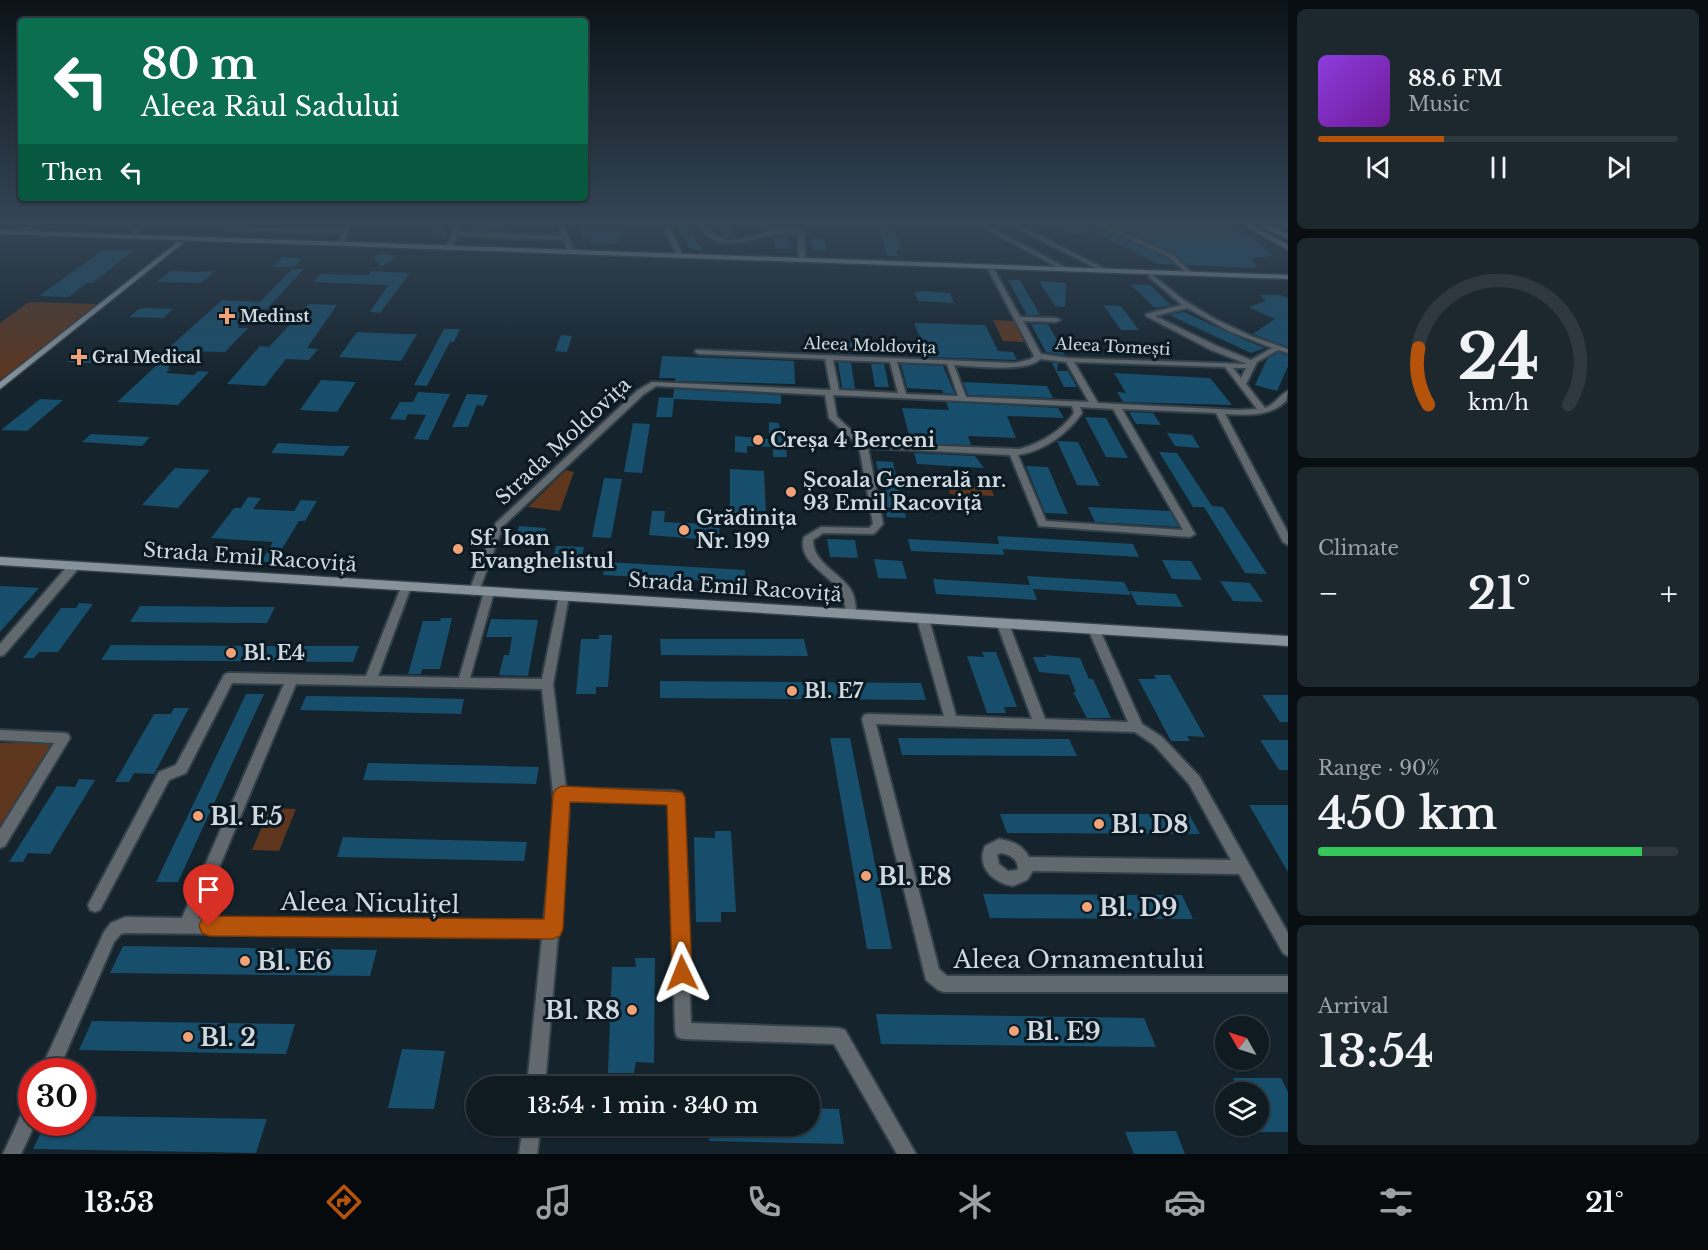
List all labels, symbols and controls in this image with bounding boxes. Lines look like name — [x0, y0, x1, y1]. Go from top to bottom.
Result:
text: 80 m — [141, 38, 257, 90]
icon: left — [42, 42, 120, 120]
text: 88.6 FM — [1408, 65, 1502, 92]
text: Aleea Râul Sadului — [141, 90, 400, 123]
text: Music — [1408, 92, 1469, 116]
icon: previous — [1362, 151, 1395, 184]
icon: pause — [1482, 151, 1515, 184]
icon: next — [1602, 151, 1635, 184]
icon: left — [115, 156, 148, 189]
text: Then — [42, 159, 103, 186]
place label: Medinst — [240, 306, 310, 326]
marker: Medinst — [218, 307, 236, 325]
text: 24 — [1457, 318, 1539, 396]
street label: Aleea Moldovița — [802, 333, 937, 358]
street label: Aleea Tomești — [1054, 333, 1172, 360]
place label: Gral Medical — [92, 347, 202, 367]
marker: Gral Medical — [70, 348, 88, 366]
street label: Strada Moldovița — [491, 372, 637, 510]
text: km/h — [1468, 389, 1529, 416]
place label: Creșa 4 Berceni — [770, 428, 935, 453]
marker: Creșa 4 Berceni — [751, 433, 765, 447]
place label: Școala Generală nr. 93 Emil Racoviță — [803, 468, 1006, 516]
marker: Școala Generală nr. 93 Emil Racoviță — [784, 485, 798, 499]
place label: Grădinița Nr. 199 — [696, 506, 797, 553]
marker: Grădinița Nr. 199 — [677, 523, 691, 537]
place label: Sf. Ioan Evanghelistul — [470, 526, 614, 573]
text: Climate — [1318, 536, 1399, 560]
street label: Strada Emil Racoviță — [142, 538, 358, 577]
marker: Sf. Ioan Evanghelistul — [451, 542, 465, 556]
text: 21° — [1468, 565, 1531, 621]
street label: Strada Emil Racoviță — [627, 568, 843, 607]
text: − — [1318, 573, 1339, 614]
text: + — [1660, 573, 1678, 614]
place label: Bl. E4 — [243, 641, 305, 665]
marker: Bl. E4 — [224, 646, 238, 660]
place label: Bl. E7 — [804, 679, 864, 703]
marker: Bl. E7 — [785, 684, 799, 698]
text: Range · 90% — [1318, 756, 1440, 780]
text: 450 km — [1318, 785, 1497, 841]
place label: Bl. E5 — [210, 802, 283, 831]
marker: Bl. E5 — [191, 809, 205, 823]
place label: Bl. D8 — [1111, 810, 1188, 839]
marker: Bl. D8 — [1092, 817, 1106, 831]
place label: Bl. E8 — [878, 862, 952, 891]
pin — [183, 864, 234, 926]
marker: Bl. E8 — [859, 869, 873, 883]
icon: arrive — [192, 873, 225, 906]
street label: Aleea Niculițel — [279, 887, 460, 919]
place label: Bl. D9 — [1099, 893, 1177, 922]
marker: Bl. D9 — [1080, 900, 1094, 914]
position arrow — [650, 941, 714, 1005]
street label: Aleea Ornamentului — [953, 945, 1205, 974]
place label: Bl. E6 — [257, 947, 332, 976]
marker: Bl. E6 — [238, 954, 252, 968]
text: Arrival — [1318, 994, 1389, 1018]
place label: Bl. R8 — [545, 996, 620, 1025]
marker: Bl. R8 — [625, 1003, 639, 1017]
north arrow — [1215, 1016, 1269, 1070]
map controls — [1215, 1016, 1269, 1136]
place label: Bl. E9 — [1026, 1017, 1101, 1046]
place label: Bl. 2 — [200, 1023, 256, 1052]
text: 13:54 — [1318, 1023, 1434, 1079]
marker: Bl. E9 — [1007, 1024, 1021, 1038]
marker: Bl. 2 — [181, 1030, 195, 1044]
speed limit sign: 30 — [18, 1058, 96, 1136]
button: layers — [1215, 1082, 1269, 1136]
text: 13:54 · 1 min · 340 m — [528, 1092, 758, 1119]
icon: directions — [323, 1181, 365, 1223]
icon: music — [533, 1181, 575, 1223]
icon: phone — [743, 1181, 785, 1223]
icon: climate — [954, 1181, 996, 1223]
icon: car — [1164, 1181, 1206, 1223]
icon: filters — [1375, 1181, 1417, 1223]
text: 13:53 — [84, 1186, 154, 1219]
text: 21° — [1585, 1186, 1624, 1219]

